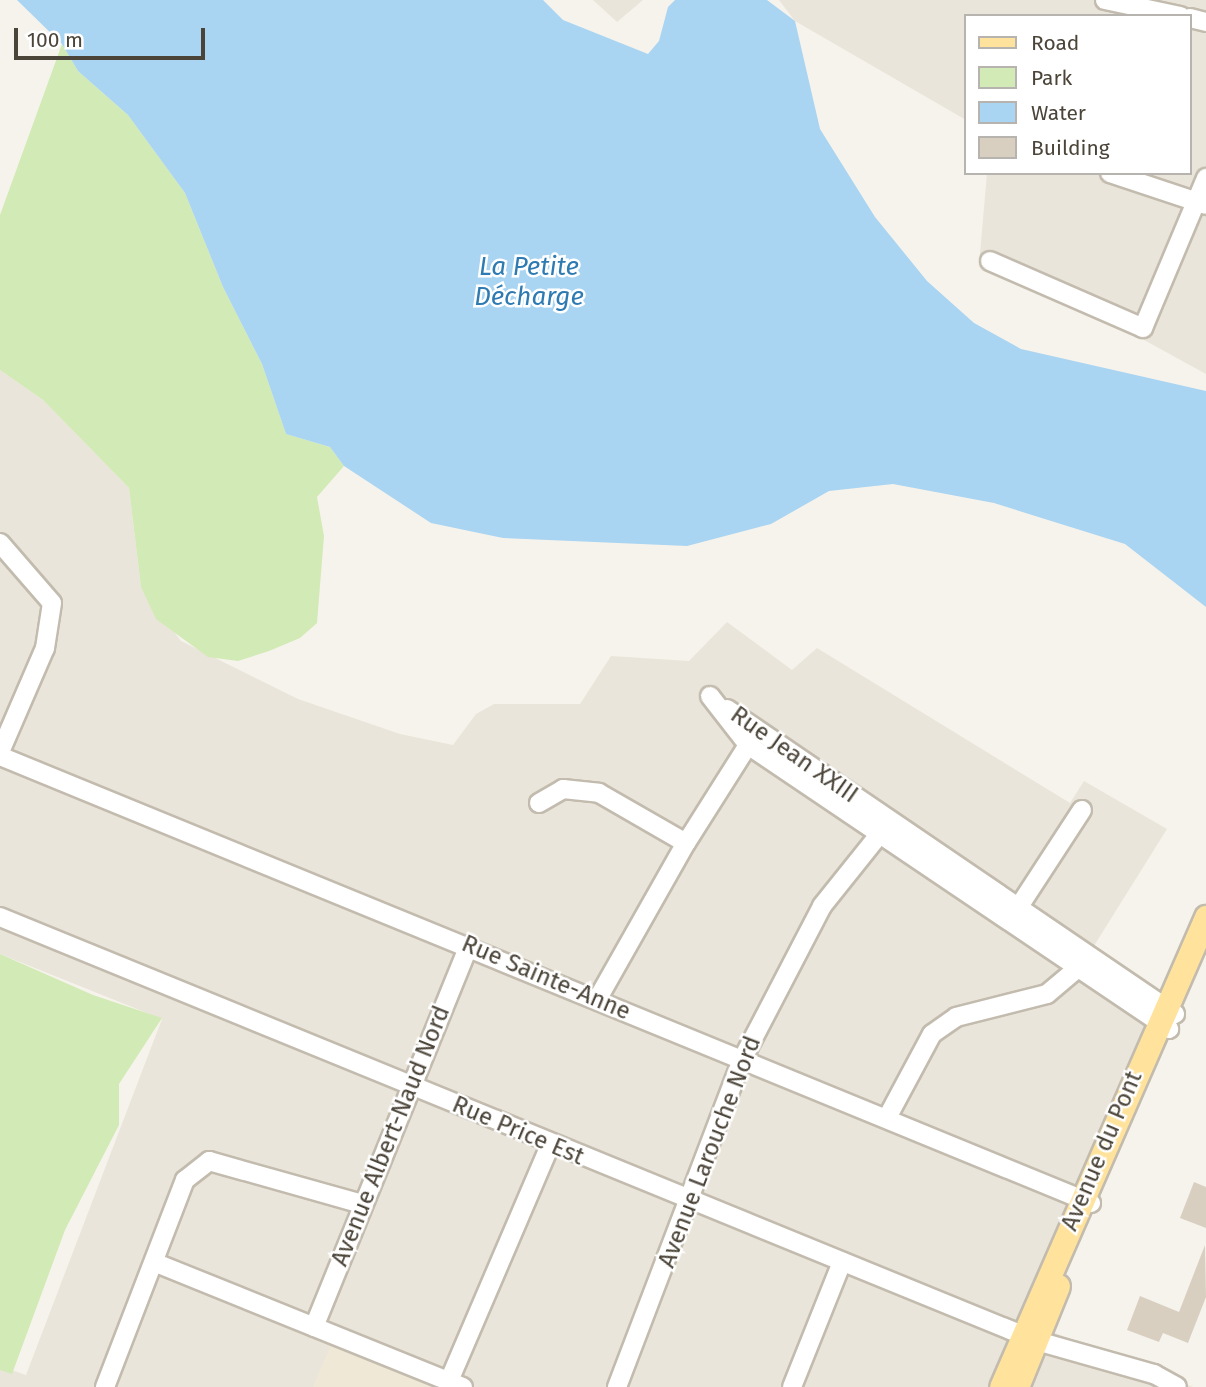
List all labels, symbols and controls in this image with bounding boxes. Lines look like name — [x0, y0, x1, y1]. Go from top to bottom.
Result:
scale bar — [18, 14, 208, 58]
legend — [964, 14, 1192, 175]
text: 100 m — [27, 27, 83, 53]
text: Road — [1031, 30, 1079, 56]
text: Park — [1031, 65, 1072, 91]
text: Water — [1031, 100, 1086, 126]
text: Building — [1031, 135, 1110, 161]
water label: La Petite Décharge — [474, 251, 584, 312]
street label: Rue Jean XXIII — [725, 701, 863, 809]
street label: Rue Sainte-Anne — [457, 929, 635, 1027]
street label: Avenue Albert-Naud Nord — [326, 1002, 456, 1270]
street label: Avenue Larouche Nord — [653, 1032, 767, 1272]
street label: Avenue du Pont — [1055, 1067, 1149, 1235]
street label: Rue Price Est — [448, 1090, 588, 1172]

